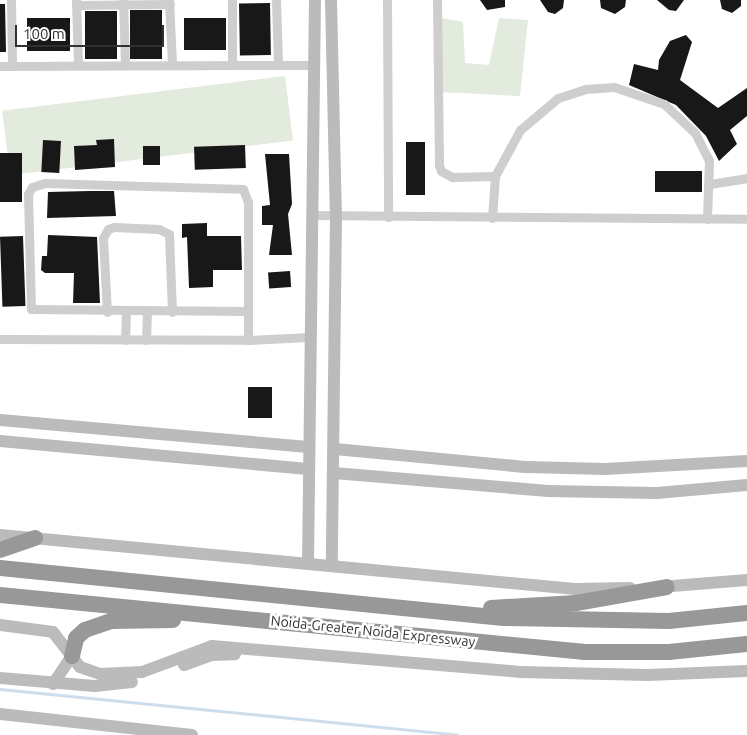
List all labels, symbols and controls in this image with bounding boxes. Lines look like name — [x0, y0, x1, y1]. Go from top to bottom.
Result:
scale bar — [18, 15, 166, 47]
text: 100 m — [23, 25, 65, 42]
street label: Noida-Greater Noida Expressway — [270, 612, 476, 650]

